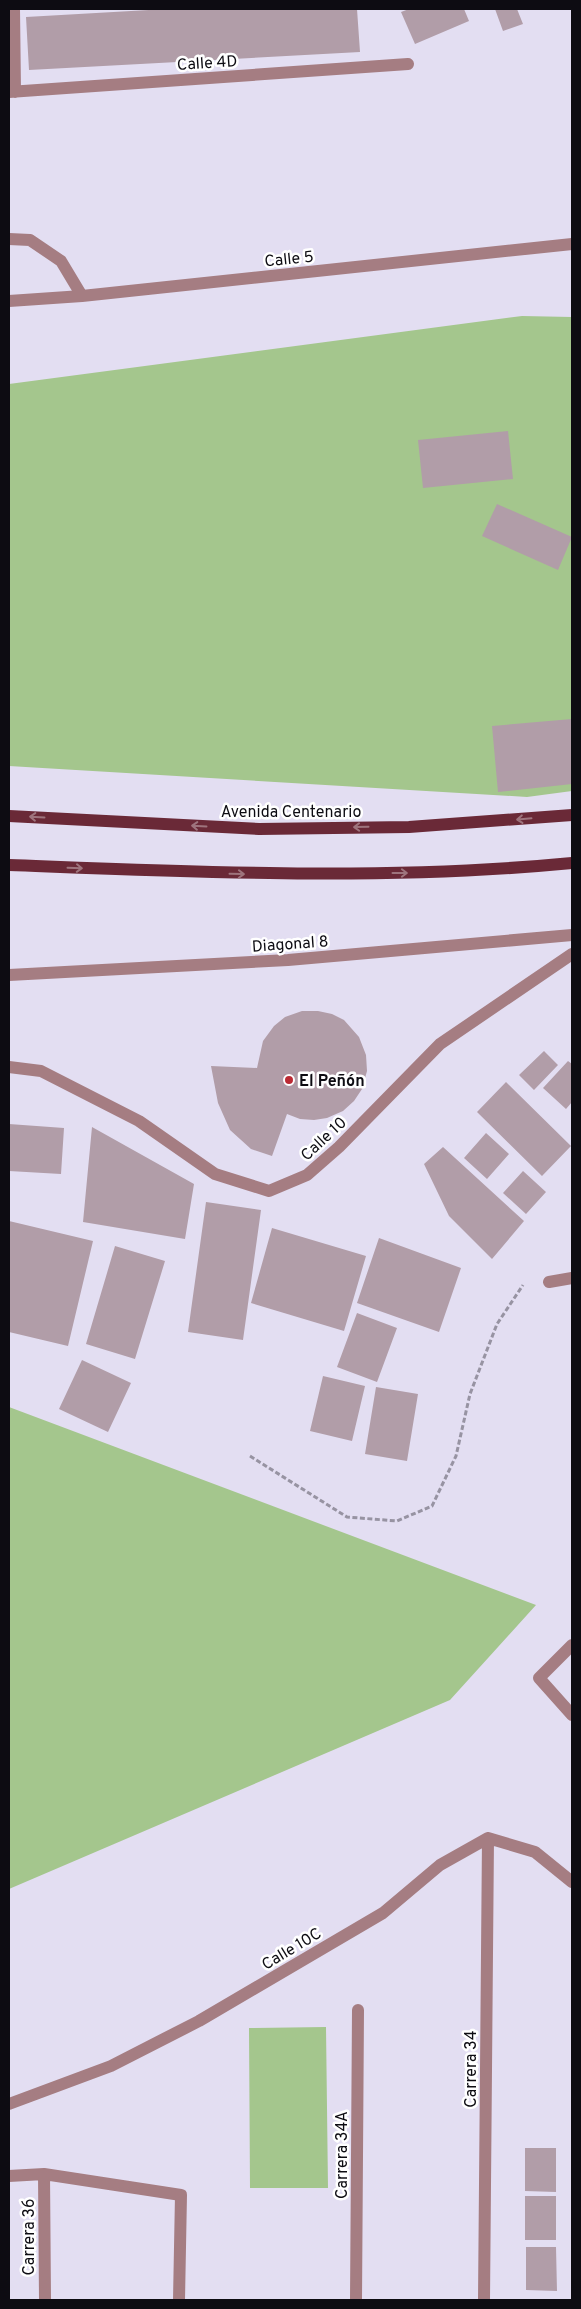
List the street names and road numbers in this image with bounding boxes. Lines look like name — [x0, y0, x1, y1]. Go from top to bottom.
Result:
street label: Calle 4D — [176, 52, 238, 76]
street label: Calle 5 — [264, 247, 315, 273]
street label: Avenida Centenario — [221, 803, 361, 823]
street label: Diagonal 8 — [251, 932, 329, 958]
street label: Calle 10 — [297, 1113, 352, 1166]
street label: Calle 10C — [259, 1924, 326, 1975]
street label: Carrera 34 — [462, 2030, 482, 2108]
street label: Carrera 34A — [333, 2111, 353, 2199]
street label: Carrera 36 — [20, 2199, 40, 2275]

